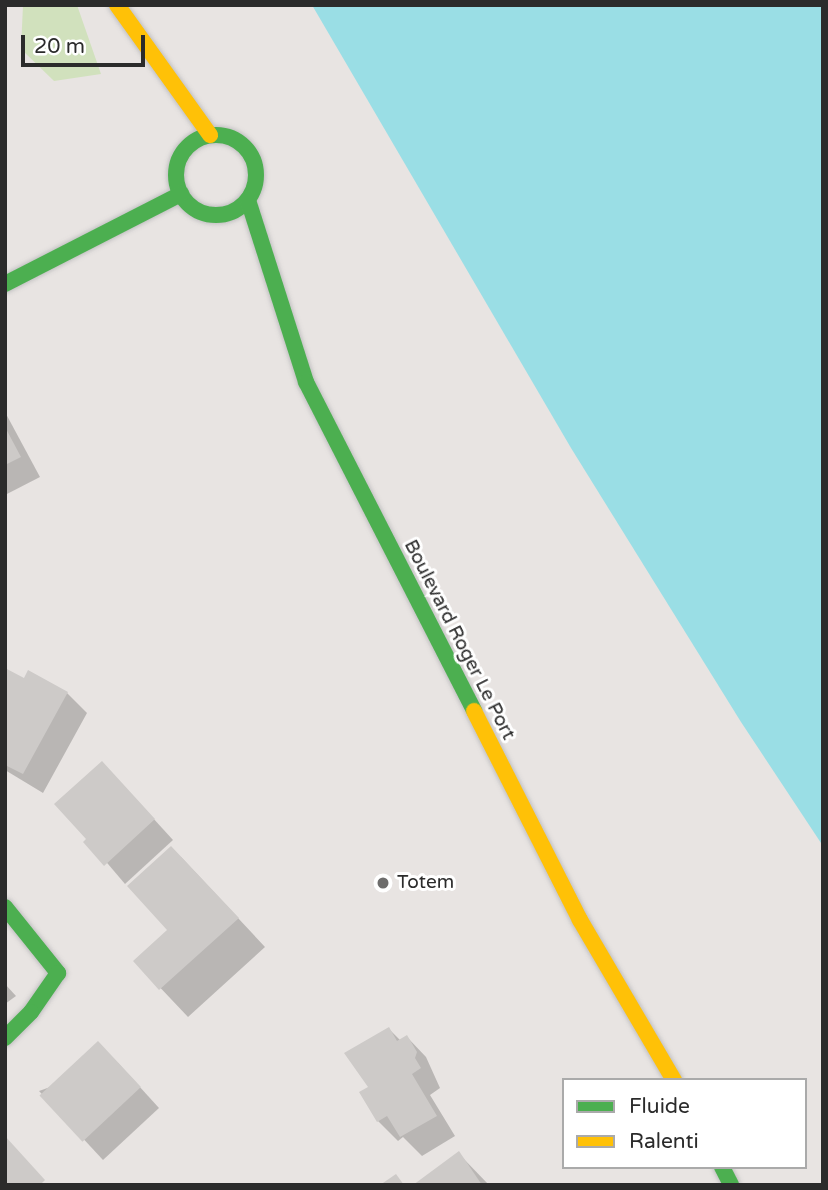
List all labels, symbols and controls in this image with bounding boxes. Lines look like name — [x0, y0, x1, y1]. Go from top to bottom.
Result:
scale bar — [24, 21, 149, 65]
text: 20 m — [34, 34, 85, 59]
street label: Boulevard Roger Le Port — [399, 536, 519, 744]
place label: Totem — [397, 872, 454, 894]
marker: Totem — [375, 875, 391, 891]
legend — [562, 1078, 807, 1169]
text: Fluide — [629, 1094, 690, 1119]
text: Ralenti — [629, 1129, 699, 1154]

